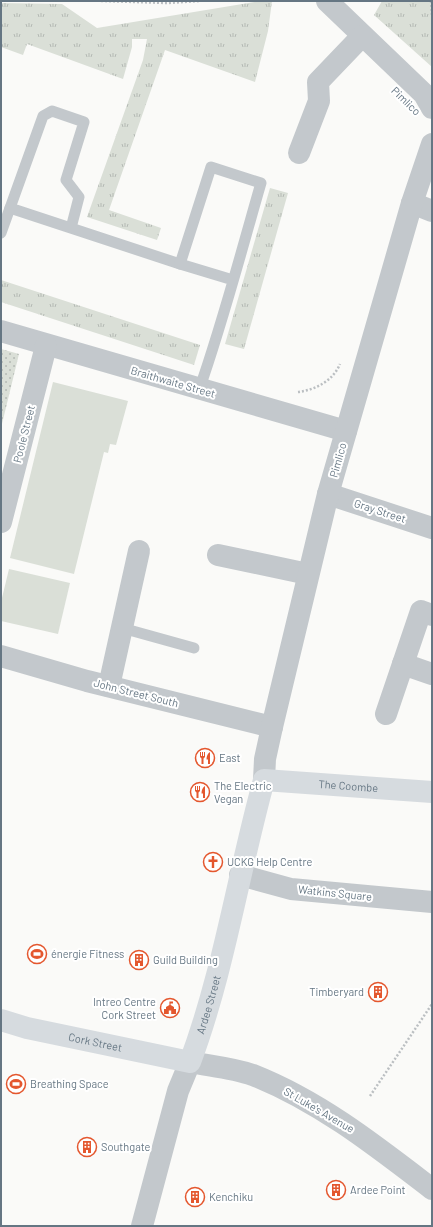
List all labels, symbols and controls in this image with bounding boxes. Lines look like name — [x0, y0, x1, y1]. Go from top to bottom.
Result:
street label: Pimlico — [389, 84, 424, 118]
street label: Braithwaite Street — [129, 363, 217, 400]
street label: Poole Street — [10, 404, 37, 464]
street label: Pimlico — [326, 441, 349, 479]
street label: Gray Street — [353, 496, 408, 525]
street label: John Street South — [92, 676, 180, 709]
restaurant icon: East — [194, 747, 216, 769]
place label: East — [219, 751, 241, 764]
street label: The Coombe — [318, 777, 379, 794]
place label: The Electric Vegan — [214, 779, 272, 805]
restaurant icon: The Electric Vegan — [189, 781, 211, 803]
church icon: UCKG Help Centre — [202, 851, 224, 873]
place label: UCKG Help Centre — [227, 855, 312, 868]
street label: Watkins Square — [297, 882, 373, 903]
sports icon: énergie Fitness — [26, 943, 48, 965]
place label: énergie Fitness — [51, 947, 124, 960]
building icon: Guild Building — [128, 949, 150, 971]
place label: Guild Building — [153, 953, 218, 966]
street label: Ardee Street — [193, 974, 223, 1036]
building icon: Timberyard — [367, 981, 389, 1003]
place label: Timberyard — [309, 985, 364, 998]
place label: Intreo Centre Cork Street — [93, 995, 156, 1021]
public building icon: Intreo Centre Cork Street — [159, 997, 181, 1019]
street label: Cork Street — [67, 1030, 123, 1054]
sports icon: Breathing Space — [5, 1073, 27, 1095]
place label: Breathing Space — [30, 1077, 109, 1090]
street label: St Luke's Avenue — [282, 1084, 357, 1135]
building icon: Southgate — [76, 1136, 98, 1158]
place label: Southgate — [101, 1140, 151, 1153]
building icon: Ardee Point — [325, 1179, 347, 1201]
place label: Ardee Point — [350, 1183, 406, 1196]
building icon: Kenchiku — [184, 1186, 206, 1208]
place label: Kenchiku — [209, 1190, 253, 1203]

